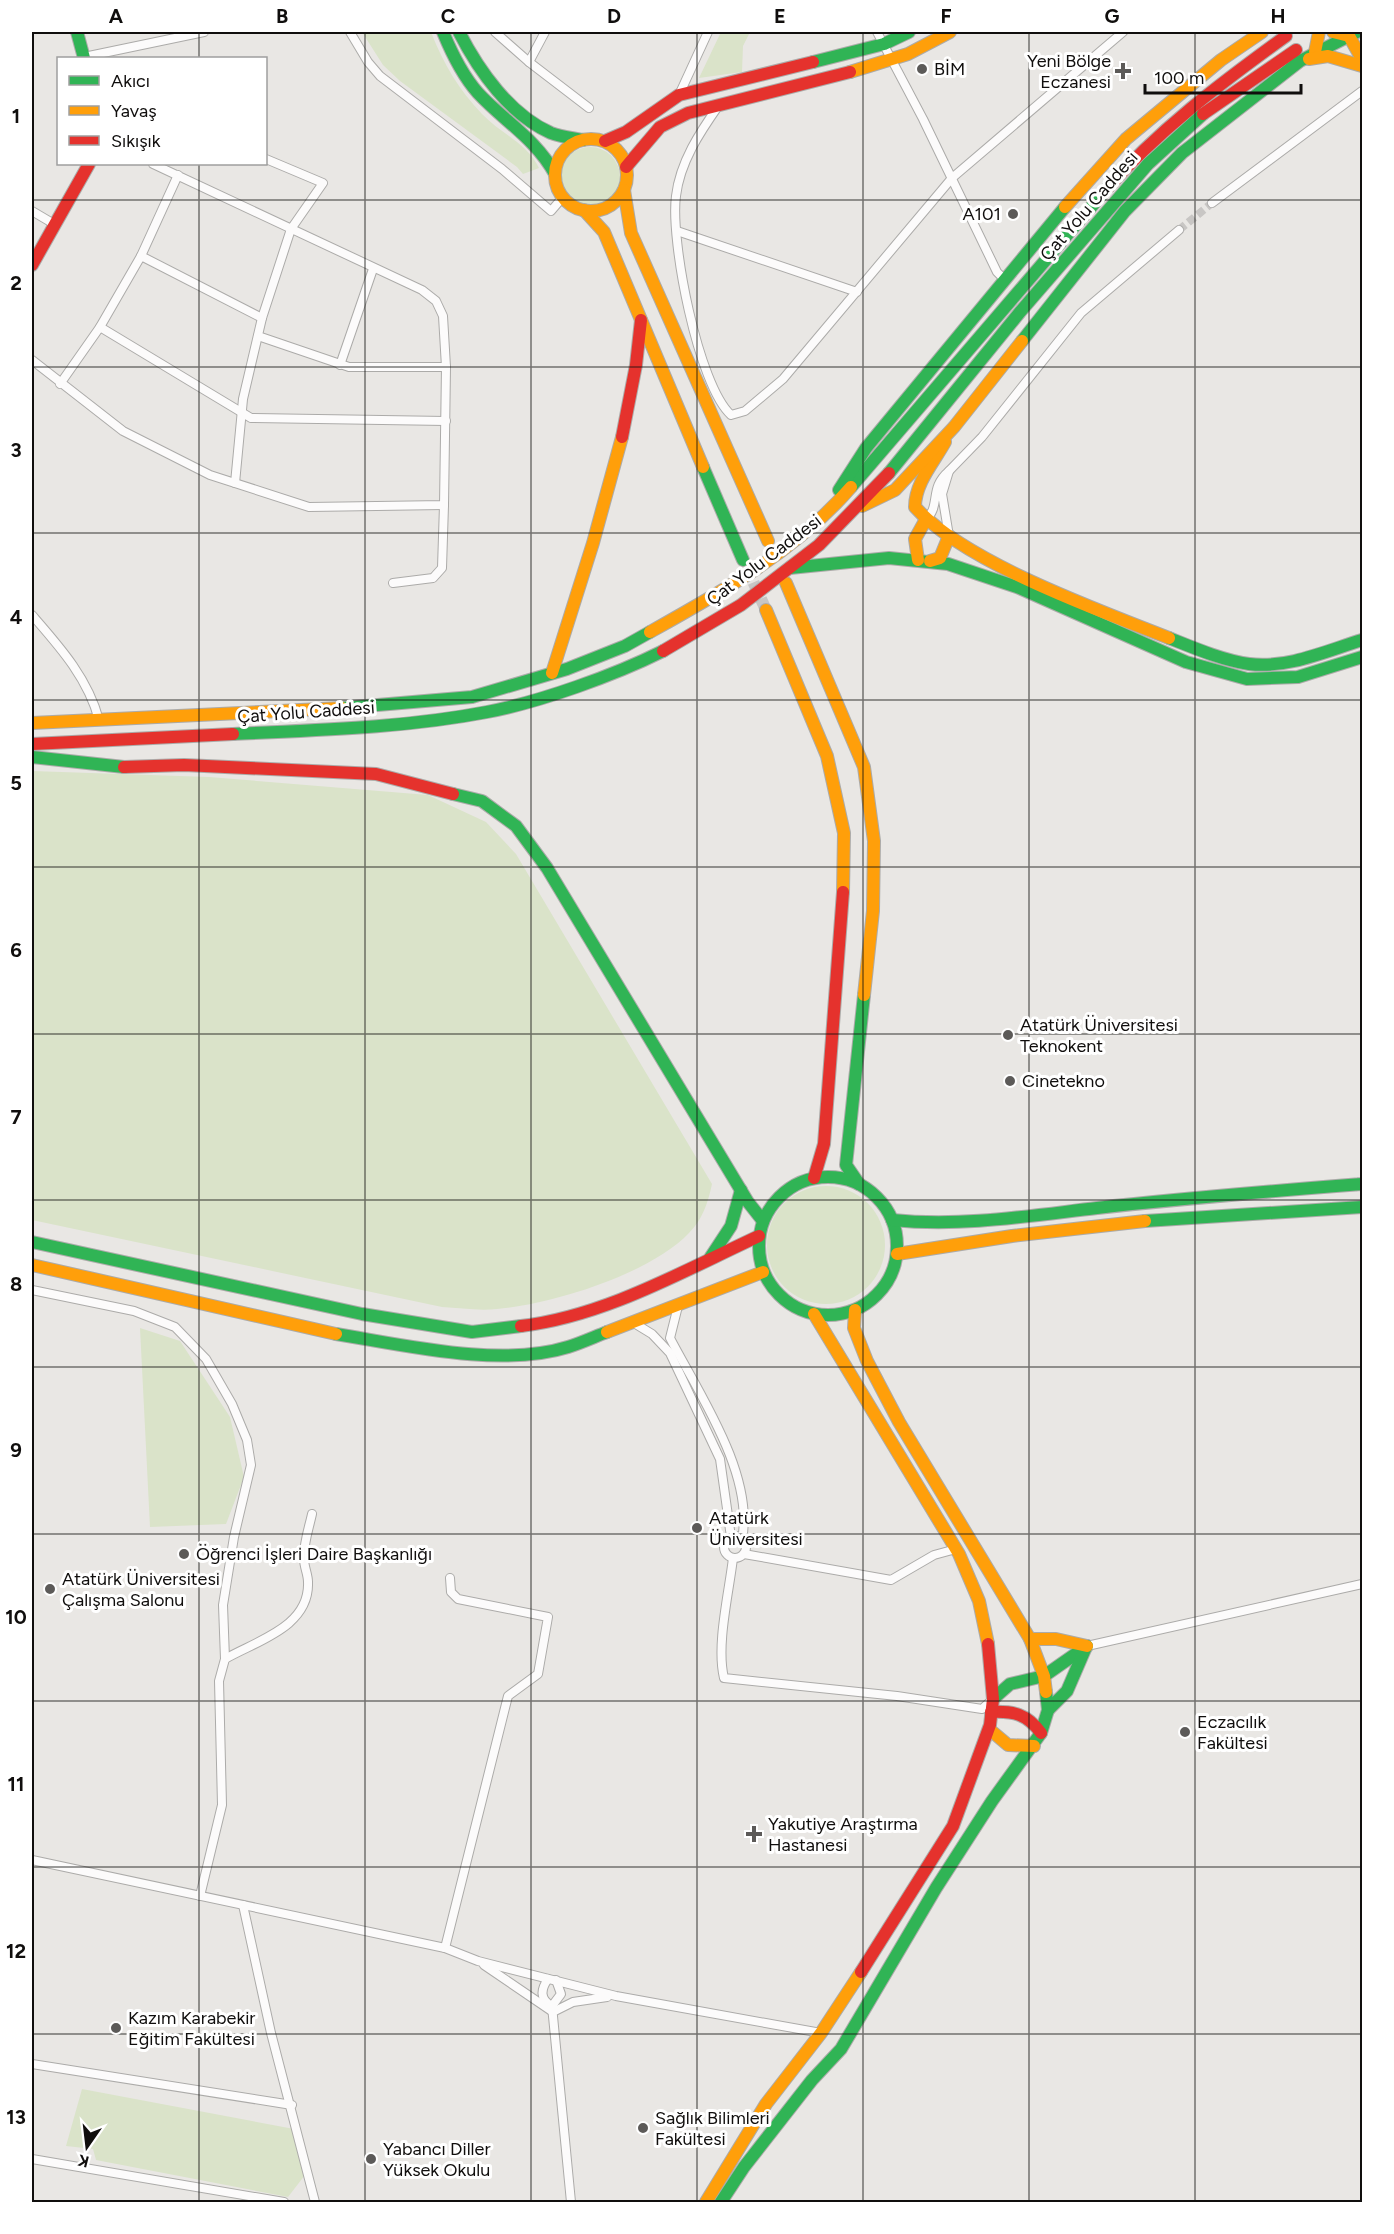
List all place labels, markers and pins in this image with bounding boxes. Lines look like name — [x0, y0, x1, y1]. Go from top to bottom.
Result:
place label: Yeni Bölge Eczanesi — [1027, 50, 1111, 93]
place label: BİM — [934, 58, 965, 80]
marker: BİM — [915, 62, 929, 76]
marker: Yeni Bölge Eczanesi — [1116, 64, 1130, 78]
place label: A101 — [962, 203, 1001, 225]
marker: A101 — [1006, 207, 1020, 221]
place label: Atatürk Üniversitesi Teknokent — [1020, 1014, 1178, 1057]
marker: Atatürk Üniversitesi Teknokent — [1001, 1028, 1015, 1042]
place label: Cinetekno — [1022, 1070, 1105, 1092]
marker: Cinetekno — [1003, 1074, 1017, 1088]
place label: Atatürk Üniversitesi — [709, 1507, 803, 1550]
marker: Atatürk Üniversitesi — [690, 1521, 704, 1535]
place label: Öğrenci İşleri Daire Başkanlığı — [196, 1543, 432, 1565]
marker: Öğrenci İşleri Daire Başkanlığı — [177, 1547, 191, 1561]
place label: Atatürk Üniversitesi Çalışma Salonu — [62, 1568, 220, 1611]
marker: Atatürk Üniversitesi Çalışma Salonu — [43, 1582, 57, 1596]
place label: Eczacılık Fakültesi — [1197, 1711, 1268, 1754]
marker: Eczacılık Fakültesi — [1178, 1725, 1192, 1739]
place label: Yakutiye Araştırma Hastanesi — [768, 1813, 918, 1856]
marker: Yakutiye Araştırma Hastanesi — [745, 1825, 763, 1843]
place label: Kazım Karabekir Eğitim Fakültesi — [128, 2007, 255, 2050]
marker: Kazım Karabekir Eğitim Fakültesi — [109, 2021, 123, 2035]
place label: Sağlık Bilimleri Fakültesi — [655, 2107, 770, 2150]
marker: Sağlık Bilimleri Fakültesi — [636, 2121, 650, 2135]
place label: Yabancı Diller Yüksek Okulu — [383, 2138, 491, 2181]
marker: Yabancı Diller Yüksek Okulu — [364, 2152, 378, 2166]

